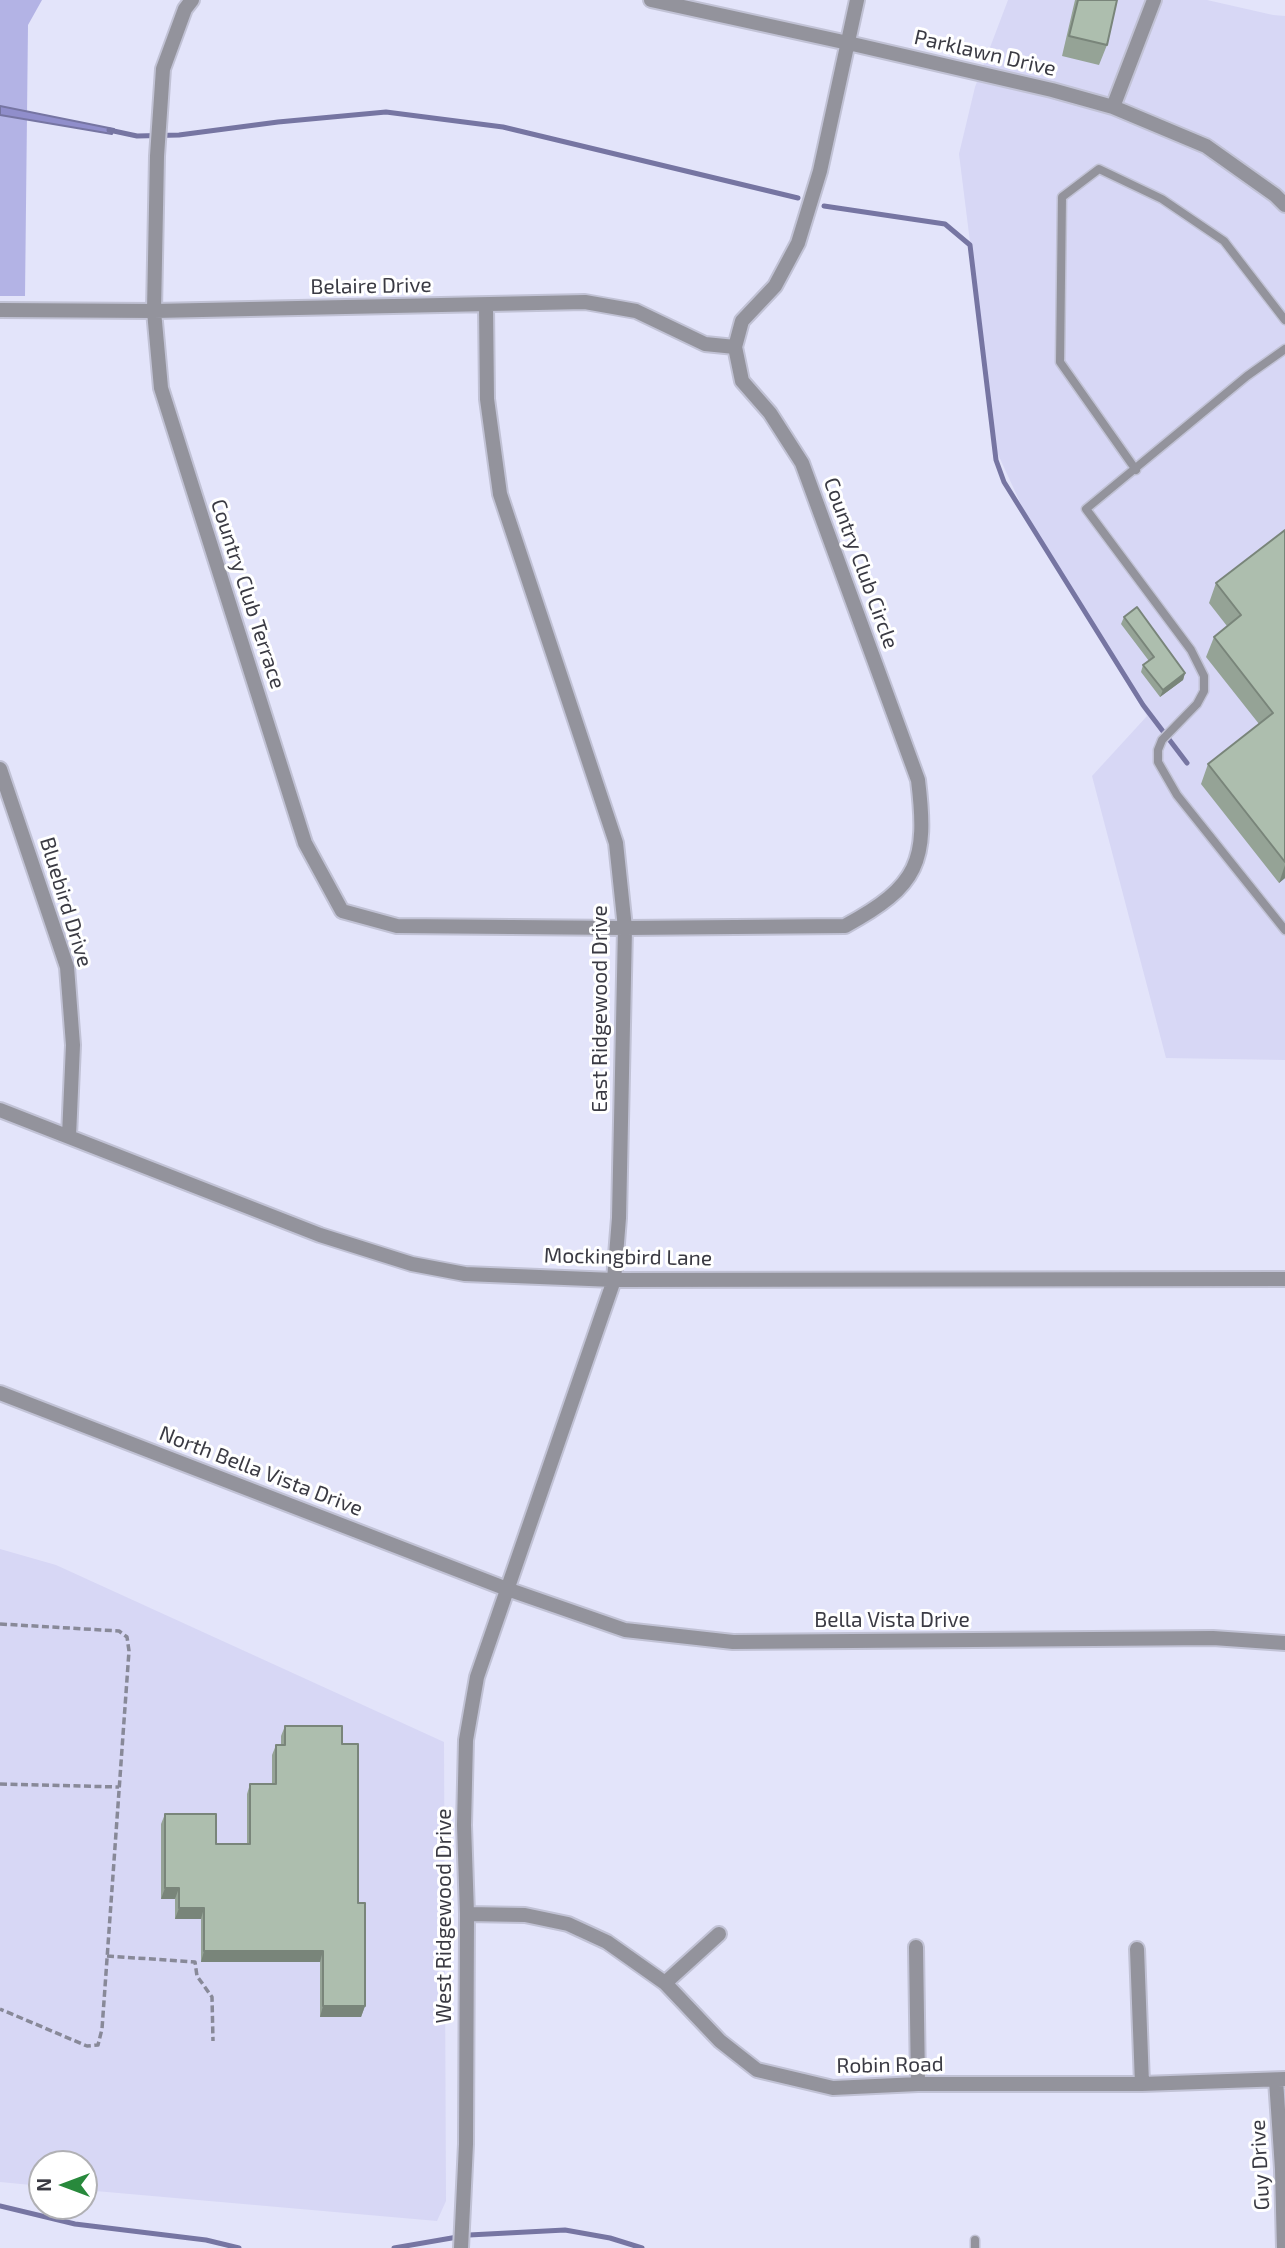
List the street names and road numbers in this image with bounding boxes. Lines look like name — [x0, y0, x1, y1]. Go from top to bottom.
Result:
street label: Parklawn Drive — [912, 24, 1058, 82]
street label: Belaire Drive — [310, 272, 432, 300]
street label: Country Club Circle — [818, 474, 904, 652]
street label: Country Club Terrace — [205, 496, 291, 692]
street label: Bluebird Drive — [34, 834, 98, 970]
street label: East Ridgewood Drive — [587, 905, 613, 1113]
street label: Mockingbird Lane — [544, 1243, 712, 1271]
street label: North Bella Vista Drive — [156, 1421, 366, 1521]
street label: Bella Vista Drive — [814, 1607, 970, 1633]
street label: West Ridgewood Drive — [431, 1809, 457, 2023]
street label: Robin Road — [836, 2051, 944, 2079]
street label: Guy Drive — [1245, 2119, 1275, 2211]

